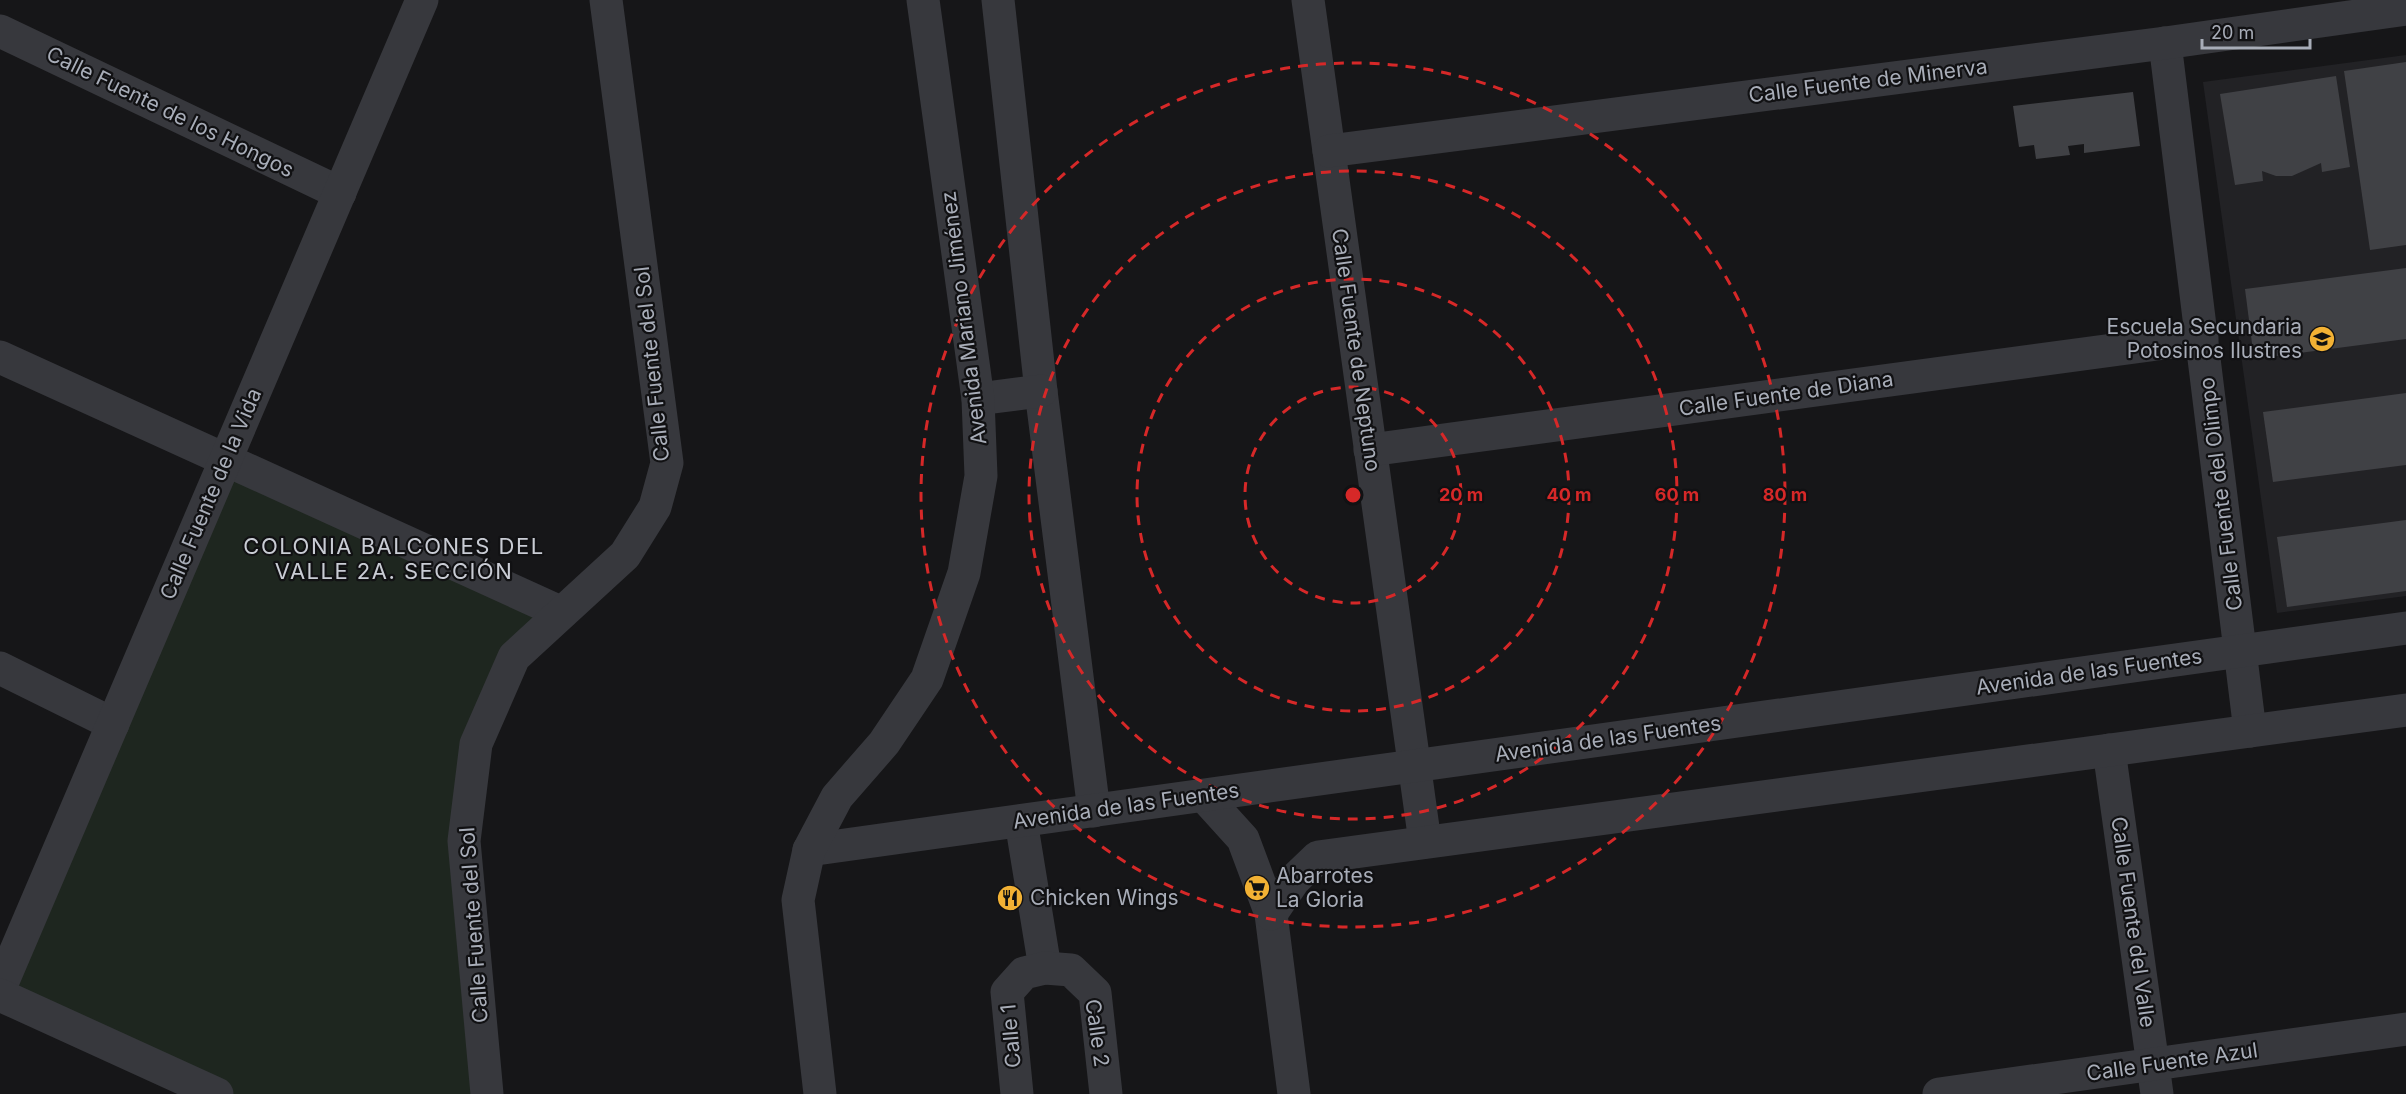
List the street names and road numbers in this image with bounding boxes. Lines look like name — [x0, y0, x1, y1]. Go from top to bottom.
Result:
street label: Calle Fuente de los Hongos — [43, 41, 298, 182]
street label: Calle Fuente de Minerva — [1747, 53, 1989, 108]
street label: Avenida Mariano Jiménez — [936, 190, 991, 446]
street label: Calle Fuente de Neptuno — [1327, 227, 1386, 473]
street label: Calle Fuente del Sol — [629, 265, 674, 463]
street label: Calle Fuente de Diana — [1677, 366, 1895, 421]
street label: Calle Fuente del Olimpo — [2194, 376, 2247, 612]
street label: Calle Fuente de la Vida — [155, 384, 266, 603]
street label: Avenida de las Fuentes — [1974, 643, 2204, 700]
street label: Avenida de las Fuentes — [1493, 710, 1723, 767]
street label: Avenida de las Fuentes — [1011, 777, 1241, 834]
street label: Calle Fuente del Valle — [2106, 815, 2161, 1029]
street label: Calle Fuente del Sol — [454, 826, 493, 1024]
street label: Calle 2 — [1080, 997, 1115, 1068]
street label: Calle 1 — [995, 1003, 1026, 1069]
street label: Calle Fuente Azul — [2085, 1037, 2259, 1086]

